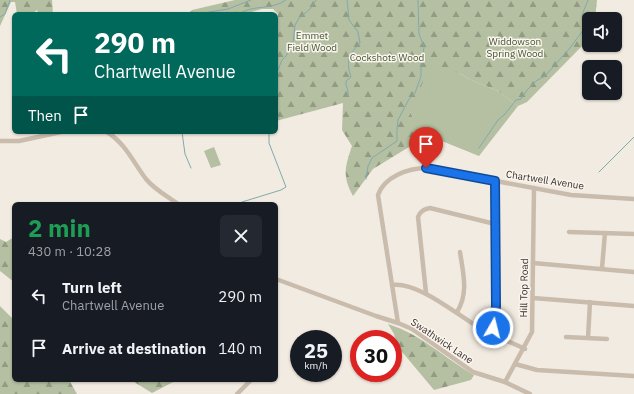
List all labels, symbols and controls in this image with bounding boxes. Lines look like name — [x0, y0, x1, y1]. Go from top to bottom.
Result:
map controls — [582, 12, 622, 100]
button: sound — [582, 12, 622, 52]
text: 290 m — [94, 24, 176, 61]
icon: left — [28, 28, 80, 80]
park label: Emmet Field Wood — [287, 29, 337, 54]
park label: Widdowson Spring Wood — [487, 35, 543, 60]
park label: Cockshots Wood — [350, 51, 424, 64]
text: Chartwell Avenue — [94, 60, 236, 83]
button: search — [582, 60, 622, 100]
icon: arrive — [70, 104, 92, 126]
text: Then — [28, 106, 62, 125]
pin — [409, 127, 443, 168]
icon: arrive — [415, 133, 437, 155]
street label: Chartwell Avenue — [505, 167, 585, 193]
text: 2 min — [28, 212, 91, 244]
button: close — [220, 215, 262, 257]
text: 430 m · 10:28 — [28, 243, 111, 260]
street label: Hill Top Road — [517, 258, 531, 318]
text: Turn left — [62, 278, 122, 297]
icon: left — [28, 285, 50, 307]
text: 290 m — [218, 287, 262, 306]
text: Chartwell Avenue — [62, 297, 164, 314]
position arrow — [472, 307, 514, 349]
street label: Swathwick Lane — [408, 315, 476, 367]
speed limit sign: 30 — [350, 330, 402, 382]
icon: arrive — [28, 337, 50, 359]
text: 25 — [304, 337, 328, 364]
text: Arrive at destination — [62, 339, 206, 358]
text: 140 m — [218, 339, 262, 358]
text: km/h — [304, 359, 328, 372]

